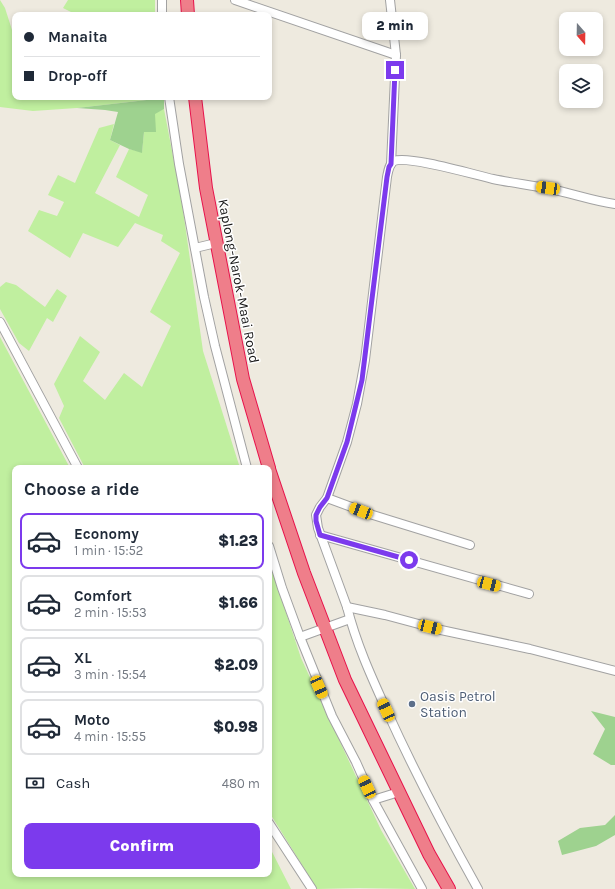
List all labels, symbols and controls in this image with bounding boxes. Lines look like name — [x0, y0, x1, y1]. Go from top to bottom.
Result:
callout: 2 min — [362, 12, 428, 40]
north arrow — [559, 12, 603, 56]
map controls — [559, 12, 603, 108]
text: 2 min — [376, 18, 414, 33]
text: Manaita — [48, 28, 108, 46]
route end — [386, 61, 404, 79]
button: layers — [559, 64, 603, 108]
text: Drop-off — [48, 67, 107, 85]
car — [535, 180, 561, 196]
street label: Kaplong-Narok-Maai Road — [214, 198, 263, 365]
text: Choose a ride — [24, 478, 139, 500]
car — [348, 501, 374, 521]
icon: car — [26, 523, 62, 559]
text: Economy — [74, 525, 139, 543]
text: $1.23 — [218, 532, 258, 550]
text: 1 min · 15:52 — [74, 543, 143, 558]
route start — [400, 551, 418, 569]
car — [476, 575, 502, 593]
icon: car — [26, 585, 62, 621]
text: Comfort — [74, 587, 132, 605]
text: $1.66 — [218, 594, 258, 612]
text: 2 min · 15:53 — [74, 605, 147, 620]
car — [417, 618, 443, 636]
icon: car — [26, 647, 62, 683]
text: XL — [74, 649, 92, 667]
text: $2.09 — [214, 656, 258, 674]
text: 3 min · 15:54 — [74, 667, 146, 682]
car — [309, 674, 329, 700]
place label: Oasis Petrol Station — [420, 688, 496, 721]
car — [375, 697, 397, 723]
marker: Oasis Petrol Station — [407, 699, 417, 709]
icon: car — [26, 709, 62, 745]
text: Moto — [74, 711, 110, 729]
text: $0.98 — [213, 718, 258, 736]
text: 4 min · 15:55 — [74, 729, 146, 744]
icon: cash — [24, 772, 46, 794]
text: Cash — [56, 774, 90, 792]
car — [356, 774, 378, 800]
text: 480 m — [222, 776, 260, 791]
button: Confirm — [24, 823, 260, 869]

